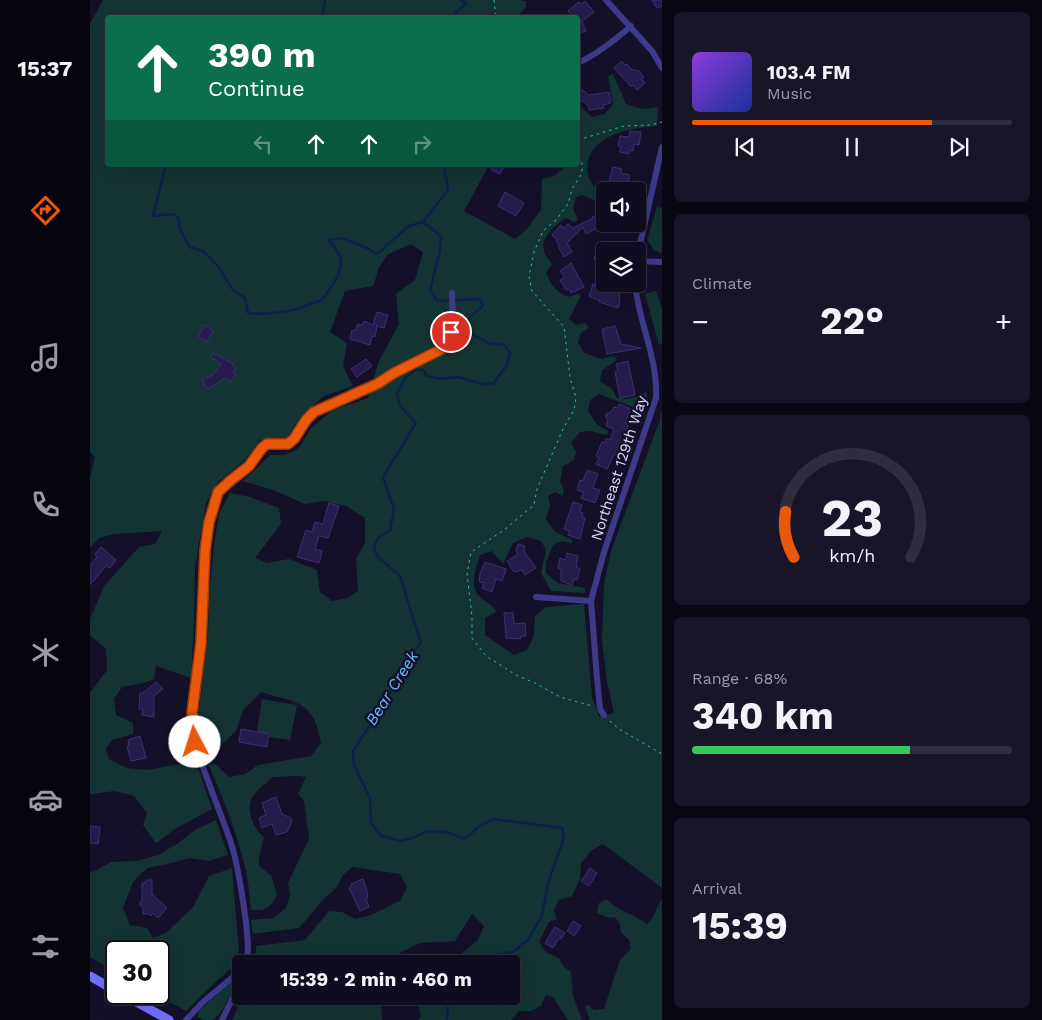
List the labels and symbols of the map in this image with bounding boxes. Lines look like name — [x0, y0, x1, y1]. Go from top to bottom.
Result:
pin — [430, 311, 472, 353]
street label: Northeast 129th Way — [587, 393, 651, 543]
water label: Bear Creek — [362, 646, 423, 729]
position arrow — [168, 715, 220, 767]
speed limit sign: 30 — [105, 940, 170, 1005]

